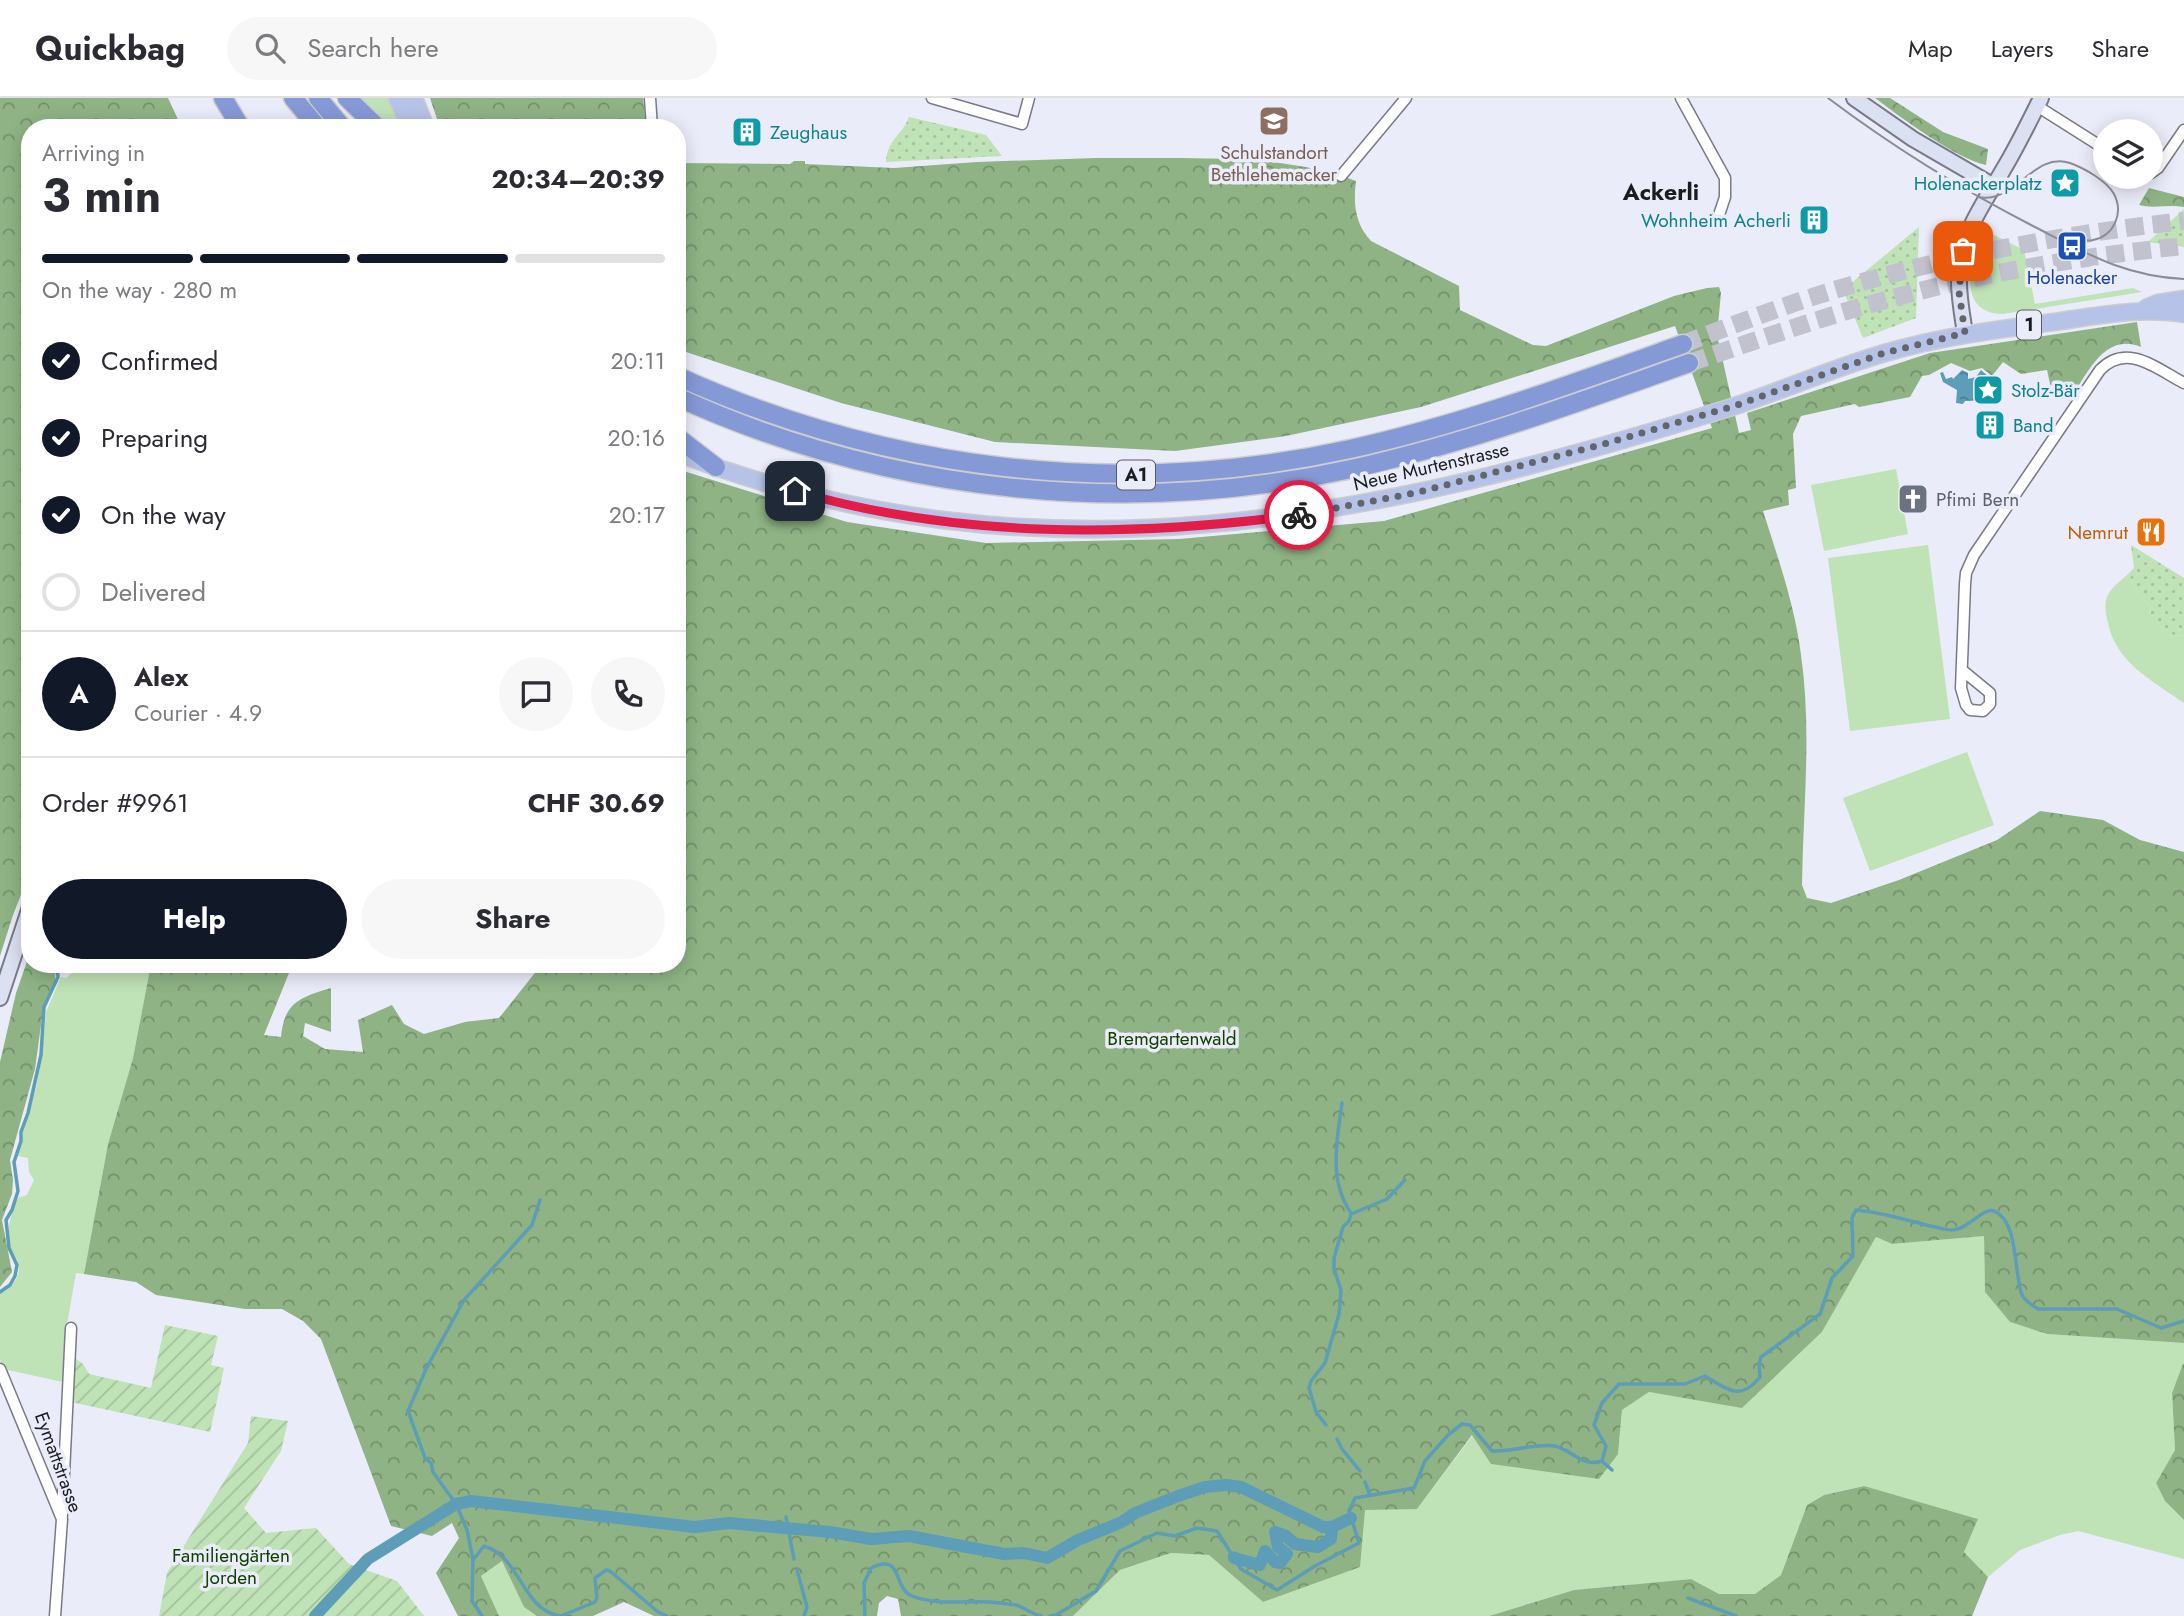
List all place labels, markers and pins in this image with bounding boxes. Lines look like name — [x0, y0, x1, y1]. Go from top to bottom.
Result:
school or university icon: Schulstandort Bethlehemacker — [1257, 104, 1291, 138]
building icon: Zeughaus — [730, 115, 764, 149]
place label: Zeughaus — [770, 119, 847, 146]
place label: Schulstandort Bethlehemacker — [1211, 139, 1338, 188]
place icon: Holenackerplatz — [2048, 166, 2082, 200]
place label: Holenackerplatz — [1914, 170, 2042, 197]
building icon: Wohnheim Acherli — [1797, 203, 1831, 237]
place label: Wohnheim Acherli — [1641, 207, 1791, 234]
pin — [1933, 221, 1993, 281]
bus stop icon: Holenacker — [2055, 229, 2089, 263]
place label: Holenacker — [2027, 264, 2118, 291]
place icon: Stolz-Bär — [1971, 373, 2005, 407]
place label: Stolz-Bär — [2011, 377, 2080, 404]
building icon: Band — [1973, 408, 2007, 442]
place label: Band — [2013, 412, 2054, 439]
pin — [765, 461, 825, 521]
church icon: Pfimi Bern — [1896, 482, 1930, 516]
place label: Pfimi Bern — [1936, 486, 2019, 513]
restaurant icon: Nemrut — [2134, 515, 2168, 549]
place label: Nemrut — [2068, 519, 2128, 546]

